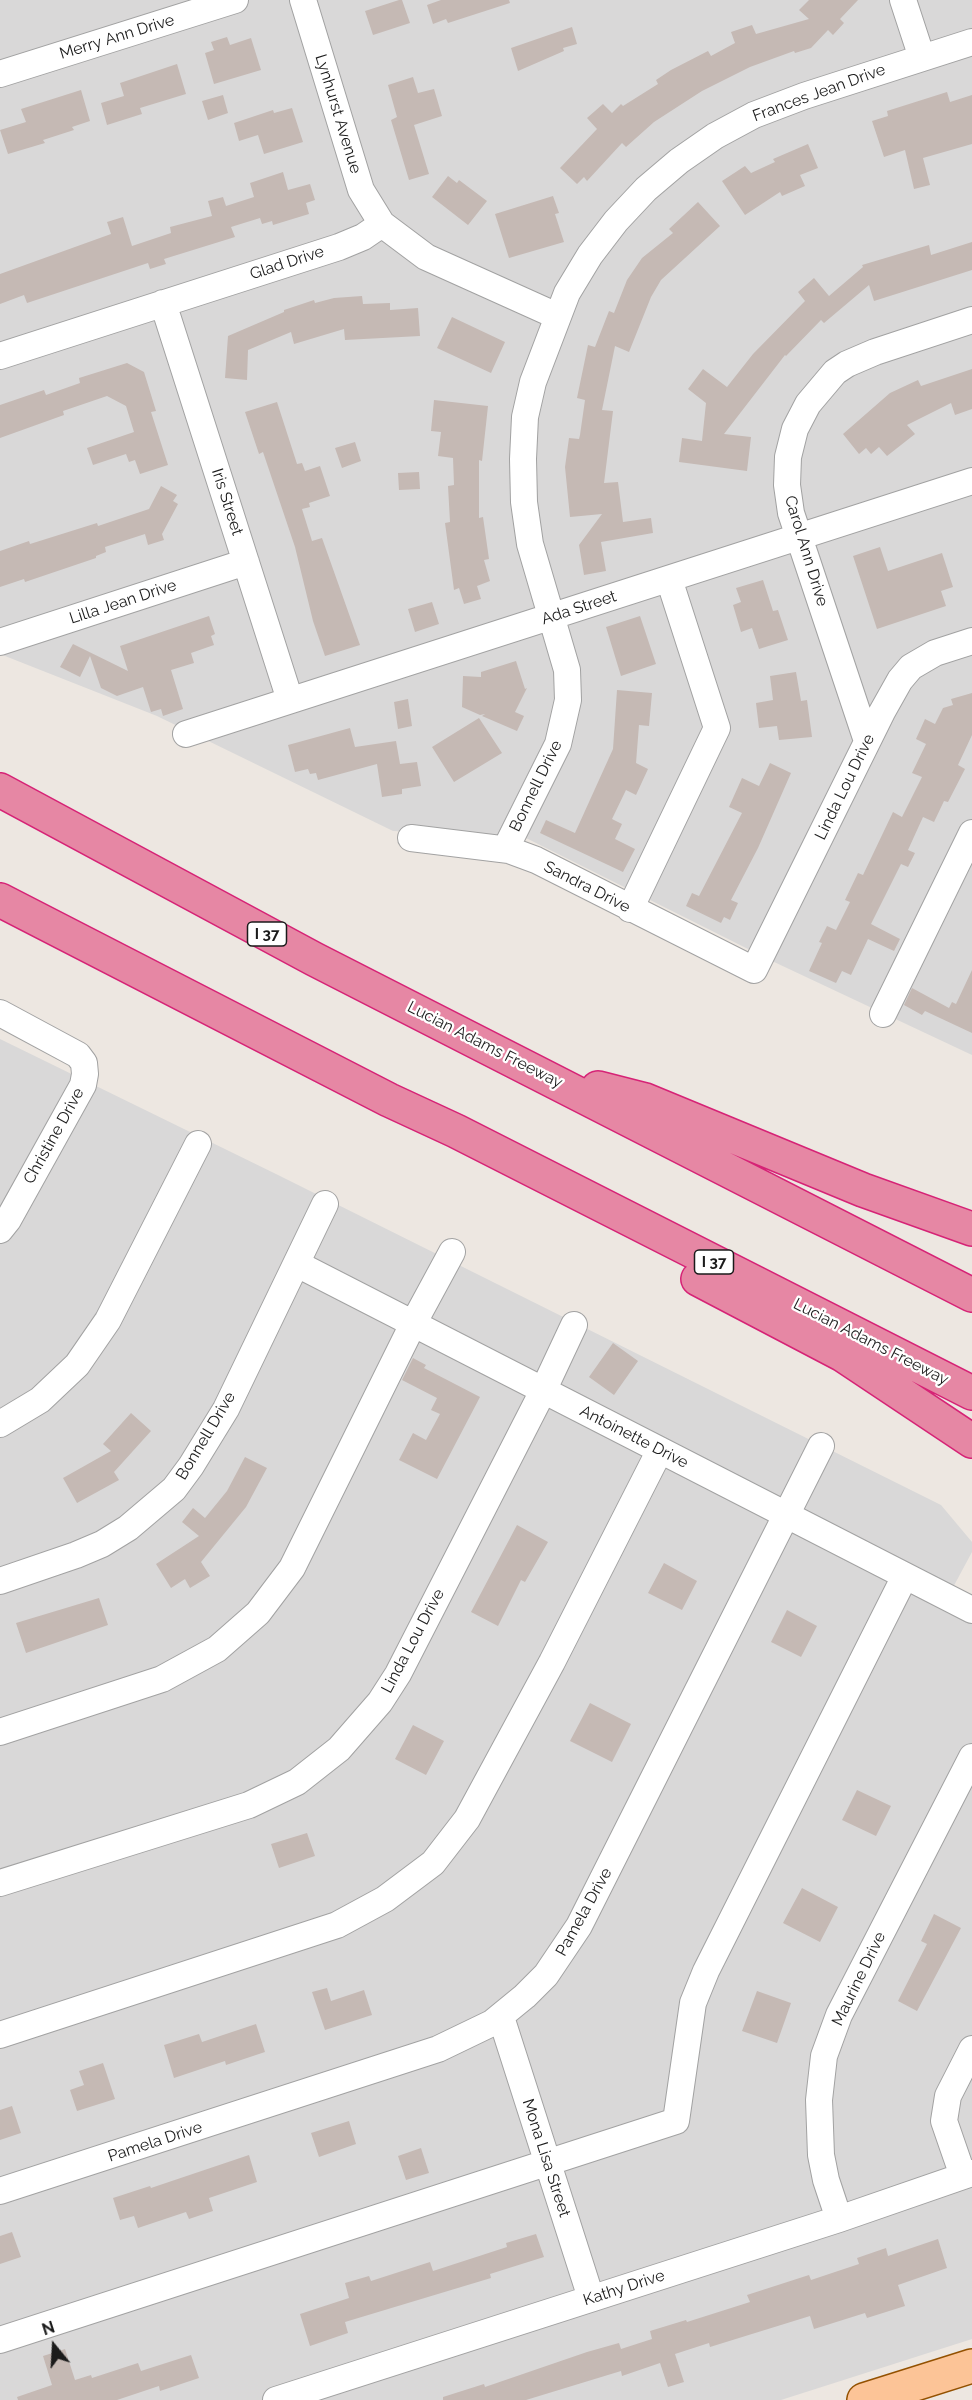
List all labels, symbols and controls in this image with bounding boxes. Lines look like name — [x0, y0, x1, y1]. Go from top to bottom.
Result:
street label: Merry Ann Drive — [57, 10, 177, 64]
street label: Lynhurst Avenue — [311, 52, 365, 176]
street label: Frances Jean Drive — [750, 60, 888, 126]
street label: Glad Drive — [248, 242, 326, 284]
street label: Iris Street — [207, 466, 247, 538]
street label: Carol Ann Drive — [780, 493, 832, 609]
street label: Lilla Jean Drive — [67, 576, 179, 628]
street label: Ada Street — [539, 587, 619, 629]
street label: Linda Lou Drive — [811, 731, 879, 843]
street label: Bonnell Drive — [506, 737, 566, 835]
street label: Sandra Drive — [541, 857, 633, 917]
road number: I 37 — [248, 922, 286, 946]
street label: Lucian Adams Freeway — [404, 997, 566, 1093]
street label: Christine Drive — [20, 1085, 88, 1187]
road number: I 37 — [694, 1250, 734, 1274]
street label: Lucian Adams Freeway — [790, 1294, 952, 1390]
street label: Bonnell Drive — [172, 1389, 240, 1483]
street label: Antoinette Drive — [577, 1401, 691, 1473]
street label: Linda Lou Drive — [377, 1586, 449, 1696]
street label: Pamela Drive — [552, 1864, 616, 1960]
street label: Maurine Drive — [828, 1929, 890, 2029]
street label: Mona Lisa Street — [518, 2096, 574, 2220]
street label: Pamela Drive — [105, 2118, 205, 2166]
street label: Kathy Drive — [581, 2266, 667, 2310]
north arrow — [24, 2316, 84, 2376]
text: N — [40, 2317, 57, 2339]

